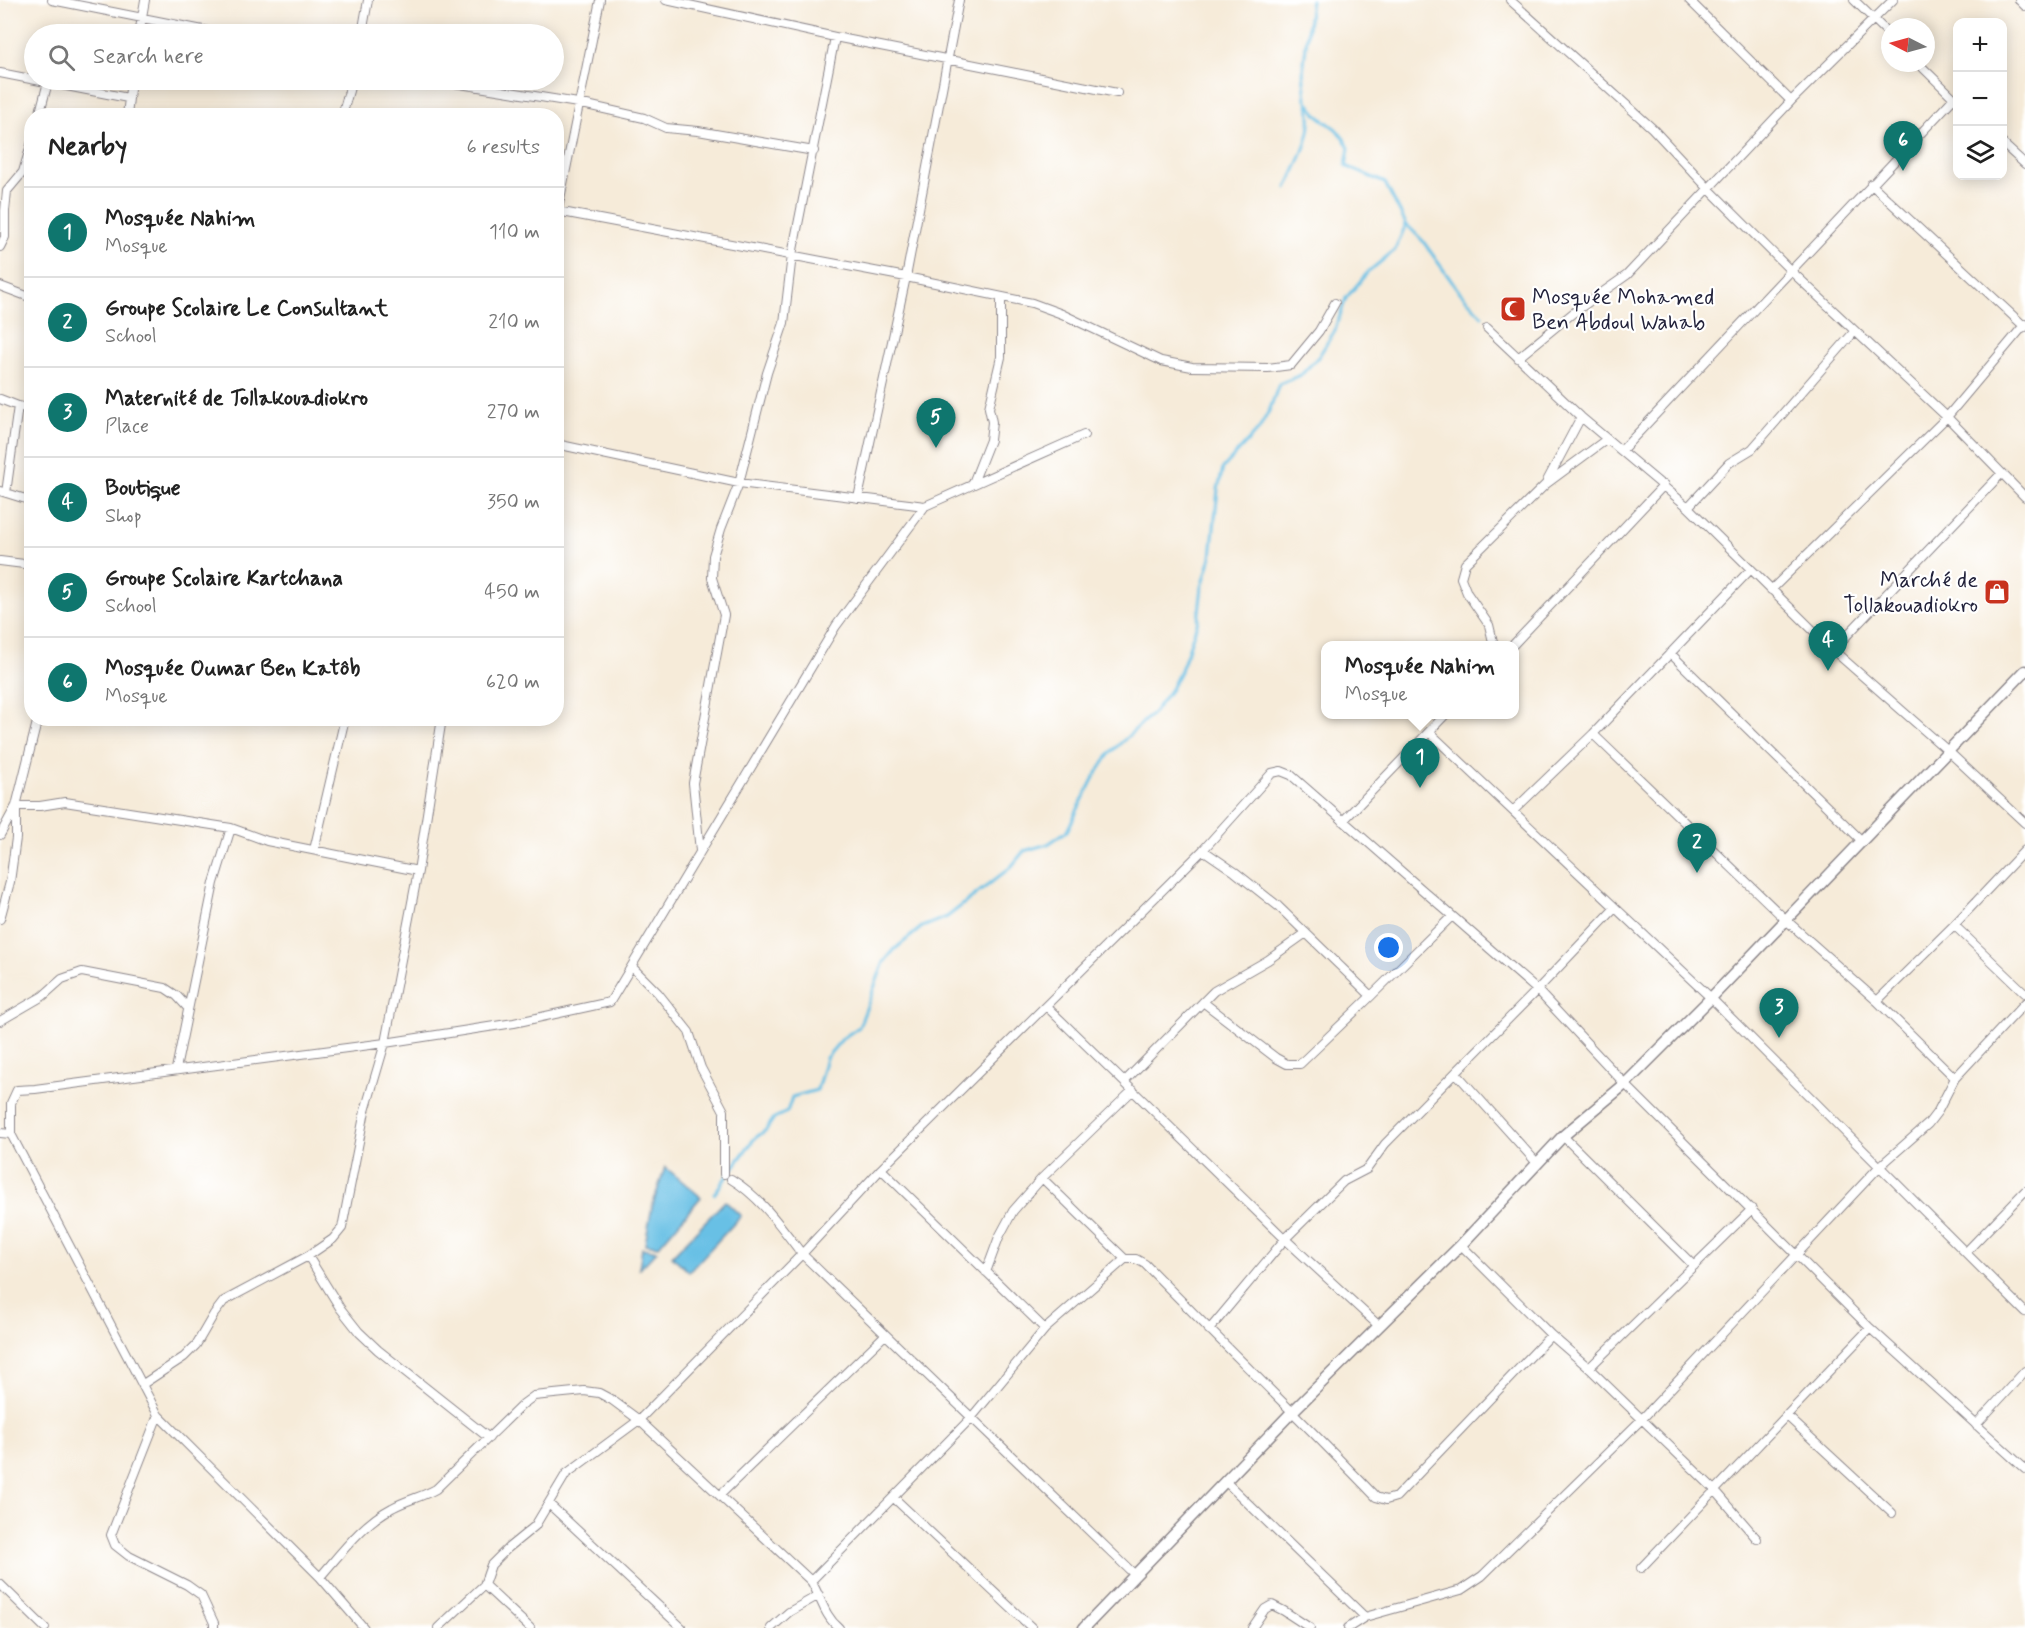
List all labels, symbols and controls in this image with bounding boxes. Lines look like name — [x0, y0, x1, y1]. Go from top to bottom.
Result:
north arrow — [1881, 18, 1935, 72]
map controls — [1953, 18, 2007, 180]
button: + — [1953, 18, 2007, 72]
search box — [24, 24, 564, 90]
icon: search — [45, 41, 78, 74]
text: Search here — [93, 43, 204, 71]
button: − — [1953, 72, 2007, 126]
pin: 6 — [1884, 122, 1922, 171]
button: layers — [1953, 126, 2007, 180]
text: Nearby — [48, 130, 127, 164]
text: 6 results — [467, 134, 540, 161]
text: Mosquée Nahim — [105, 205, 255, 233]
text: 1 — [63, 219, 72, 246]
text: 110 m — [489, 219, 540, 246]
text: Mosque — [105, 233, 168, 260]
place label: Mosquée Mohamed Ben Abdoul Wahab — [1532, 284, 1714, 337]
mosque icon: Mosquée Mohamed Ben Abdoul Wahab — [1498, 294, 1528, 324]
text: Groupe Scolaire Le Consultant — [105, 295, 388, 323]
text: 2 — [63, 309, 72, 336]
text: 210 m — [488, 309, 540, 336]
text: School — [105, 323, 157, 350]
text: Maternité de Tollakouadiokro — [105, 385, 368, 413]
pin: 5 — [916, 398, 956, 448]
text: 3 — [63, 399, 72, 426]
text: 270 m — [487, 399, 540, 426]
text: Place — [105, 413, 149, 440]
text: Boutique — [105, 475, 181, 503]
text: 4 — [62, 489, 73, 516]
text: 350 m — [487, 489, 540, 516]
text: Shop — [105, 503, 142, 530]
text: Groupe Scolaire Kartchana — [105, 565, 343, 593]
place label: Marché de Tollakouadiokro — [1843, 567, 1978, 620]
shop icon: Marché de Tollakouadiokro — [1982, 577, 2012, 607]
text: 5 — [62, 579, 74, 606]
text: 450 m — [484, 579, 540, 606]
text: School — [105, 593, 157, 620]
pin: 4 — [1808, 622, 1848, 671]
popup — [1321, 641, 1519, 719]
text: Mosquée Nahim — [1345, 653, 1495, 681]
text: Mosquée Oumar Ben Katôb — [105, 655, 360, 683]
text: 6 — [62, 669, 73, 696]
text: 620 m — [486, 669, 540, 696]
text: Mosque — [1345, 681, 1408, 708]
text: Mosque — [105, 683, 168, 710]
pin: 1 — [1400, 738, 1440, 788]
pin: 2 — [1678, 824, 1716, 873]
your location — [1374, 933, 1403, 962]
pin: 3 — [1760, 988, 1798, 1038]

